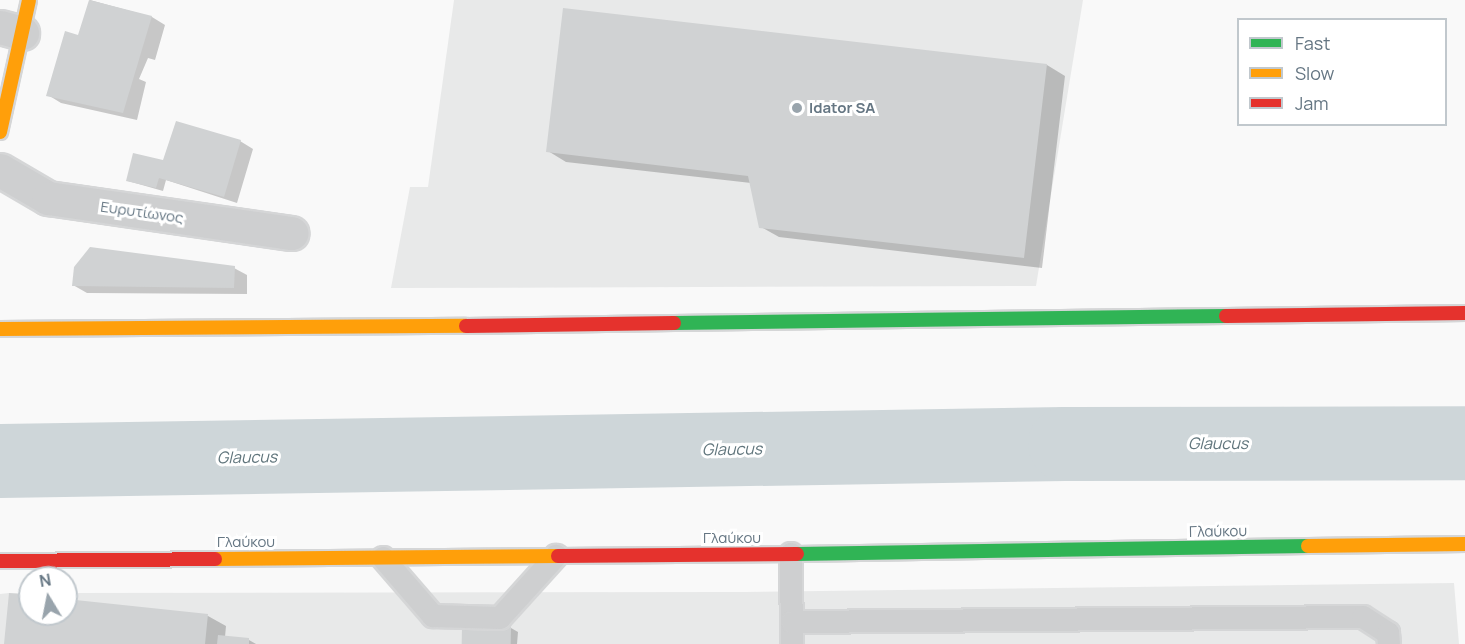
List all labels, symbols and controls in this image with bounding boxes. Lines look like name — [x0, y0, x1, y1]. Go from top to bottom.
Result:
legend — [1237, 18, 1447, 126]
text: Fast — [1295, 31, 1330, 55]
text: Slow — [1295, 61, 1334, 85]
text: Jam — [1295, 91, 1329, 115]
place label: Idator SA — [809, 99, 875, 117]
marker: Idator SA — [790, 101, 804, 115]
street label: Ευρυτίωνος — [99, 197, 185, 227]
water label: Glaucus — [1188, 433, 1248, 453]
water label: Glaucus — [702, 439, 762, 459]
water label: Glaucus — [217, 447, 277, 467]
street label: Γλαύκου — [1189, 521, 1247, 541]
street label: Γλαύκου — [703, 529, 761, 547]
street label: Γλαύκου — [217, 533, 275, 551]
north arrow — [18, 566, 78, 626]
text: N — [38, 568, 53, 592]

